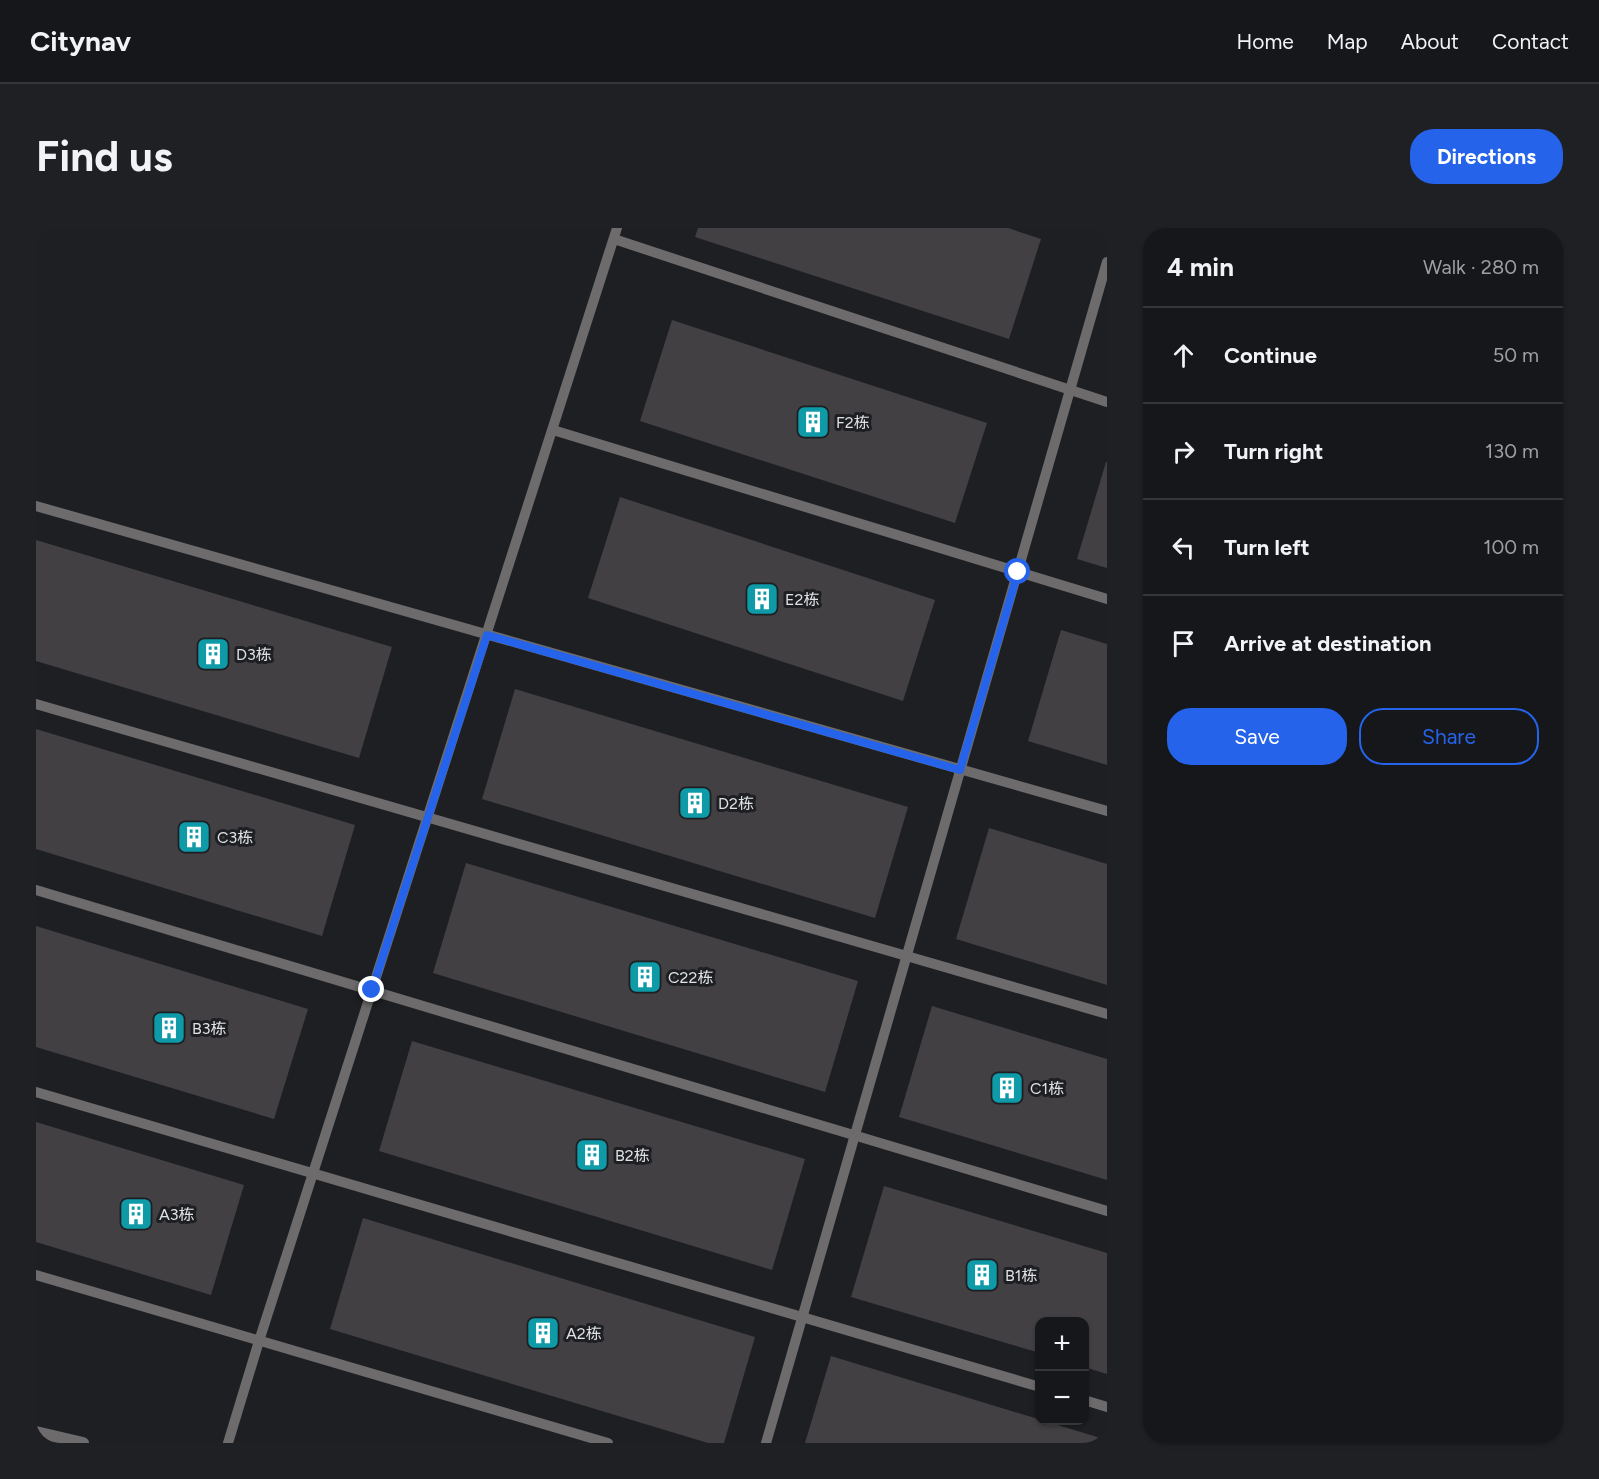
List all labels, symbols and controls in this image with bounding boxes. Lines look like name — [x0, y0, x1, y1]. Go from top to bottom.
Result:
text: Citynav — [30, 24, 131, 58]
text: Home — [1237, 29, 1294, 54]
text: Map — [1327, 29, 1368, 54]
text: About — [1401, 29, 1459, 54]
text: Contact — [1492, 29, 1569, 54]
button: Directions — [1410, 129, 1563, 184]
text: Find us — [36, 131, 173, 182]
text: 4 min — [1167, 251, 1234, 283]
text: Walk · 280 m — [1423, 255, 1539, 279]
icon: ahead — [1167, 339, 1200, 372]
text: Continue — [1224, 342, 1317, 369]
text: 50 m — [1493, 343, 1539, 367]
building icon: F2栋 — [795, 404, 831, 440]
place label: F2栋 — [836, 413, 870, 432]
icon: right — [1167, 435, 1200, 468]
text: Turn right — [1224, 438, 1323, 465]
text: 130 m — [1485, 439, 1539, 463]
icon: left — [1167, 531, 1200, 564]
text: Turn left — [1224, 534, 1310, 561]
text: 100 m — [1483, 535, 1539, 559]
route start — [1004, 558, 1030, 584]
building icon: E2栋 — [744, 581, 780, 617]
place label: E2栋 — [785, 590, 819, 609]
icon: arrive — [1167, 627, 1200, 660]
text: Arrive at destination — [1224, 630, 1432, 657]
building icon: D3栋 — [195, 636, 231, 672]
place label: D3栋 — [236, 645, 272, 664]
button: Save — [1167, 708, 1347, 765]
button: Share — [1359, 708, 1539, 765]
building icon: D2栋 — [677, 785, 713, 821]
place label: D2栋 — [718, 794, 754, 813]
building icon: C3栋 — [176, 819, 212, 855]
place label: C3栋 — [217, 828, 253, 847]
building icon: C22栋 — [627, 959, 663, 995]
place label: C22栋 — [668, 968, 713, 987]
route end — [358, 976, 384, 1002]
building icon: B3栋 — [151, 1010, 187, 1046]
place label: B3栋 — [192, 1019, 226, 1038]
building icon: C1栋 — [989, 1070, 1025, 1106]
place label: C1栋 — [1030, 1079, 1064, 1098]
building icon: B2栋 — [574, 1137, 610, 1173]
place label: B2栋 — [615, 1146, 650, 1165]
building icon: A3栋 — [118, 1196, 154, 1232]
place label: A3栋 — [159, 1205, 195, 1224]
building icon: B1栋 — [964, 1257, 1000, 1293]
place label: B1栋 — [1005, 1266, 1037, 1285]
building icon: A2栋 — [525, 1315, 561, 1351]
map controls — [1035, 1317, 1089, 1425]
button: + — [1035, 1317, 1089, 1371]
place label: A2栋 — [566, 1324, 602, 1343]
button: − — [1035, 1371, 1089, 1425]

